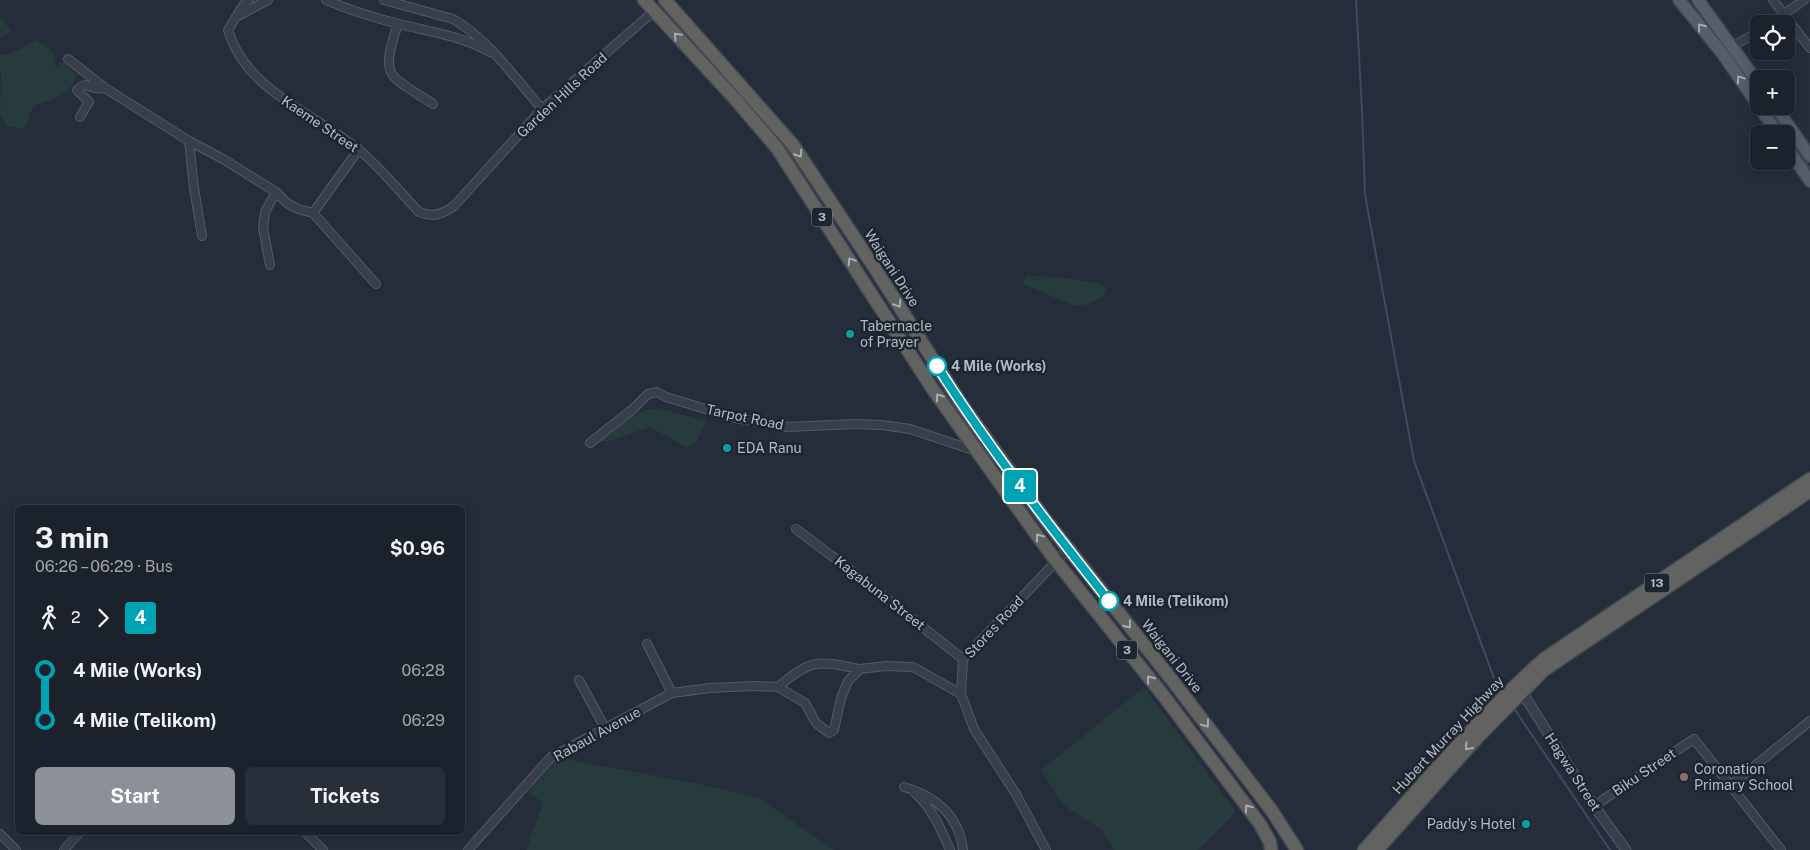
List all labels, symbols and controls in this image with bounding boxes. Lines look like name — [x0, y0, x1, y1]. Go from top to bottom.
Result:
map controls — [1750, 15, 1795, 170]
button: locate — [1750, 15, 1795, 60]
one-way arrow — [1697, 23, 1706, 32]
one-way arrow — [674, 33, 683, 42]
street label: Garden Hills Road — [514, 49, 610, 141]
button: + — [1750, 70, 1795, 115]
one-way arrow — [1737, 75, 1746, 85]
street label: Kaeme Street — [278, 92, 362, 156]
button: − — [1750, 125, 1795, 170]
one-way arrow — [793, 148, 802, 158]
road number: 3 — [812, 208, 832, 226]
street label: Waigani Drive — [861, 226, 923, 310]
one-way arrow — [847, 258, 857, 267]
one-way arrow — [891, 299, 901, 308]
place label: Tabernacle of Prayer — [860, 318, 932, 350]
marker: Tabernacle of Prayer — [844, 328, 856, 340]
marker: 4 Mile (Works) — [927, 356, 947, 376]
place label: 4 Mile (Works) — [951, 358, 1046, 374]
one-way arrow — [936, 393, 945, 403]
street label: Tarpot Road — [705, 401, 785, 433]
place label: EDA Ranu — [737, 440, 802, 456]
marker: EDA Ranu — [721, 442, 733, 454]
line badge: 4 — [1004, 470, 1036, 502]
text: 4 — [1014, 475, 1026, 496]
text: 3 min — [35, 521, 109, 554]
one-way arrow — [1036, 533, 1045, 543]
text: $0.96 — [390, 537, 445, 559]
street label: Kagabuna Street — [832, 553, 928, 633]
text: 06:26 – 06:29 · Bus — [35, 557, 173, 576]
road number: 13 — [1644, 574, 1670, 592]
marker: 4 Mile (Telikom) — [1099, 591, 1119, 611]
street label: Stores Road — [961, 593, 1027, 661]
place label: 4 Mile (Telikom) — [1123, 593, 1229, 609]
icon: walk — [35, 604, 63, 632]
icon: forward — [89, 604, 117, 632]
text: 4 — [135, 607, 146, 628]
text: 2 — [71, 608, 81, 627]
street label: Waigani Drive — [1138, 616, 1206, 696]
one-way arrow — [1123, 619, 1131, 628]
road number: 3 — [1117, 640, 1137, 660]
text: 4 Mile (Works) — [73, 659, 202, 681]
text: 06:28 — [402, 661, 445, 680]
street label: Hubert Murray Highway — [1389, 672, 1507, 797]
one-way arrow — [1147, 675, 1156, 684]
street label: Rabaul Avenue — [551, 703, 643, 765]
text: 4 Mile (Telikom) — [73, 709, 217, 731]
text: 06:29 — [402, 711, 445, 730]
one-way arrow — [1200, 718, 1209, 728]
street label: Hagwa Street — [1542, 730, 1604, 814]
one-way arrow — [1465, 742, 1474, 751]
street label: Biku Street — [1609, 745, 1679, 799]
place label: Coronation Primary School — [1694, 761, 1793, 793]
button: Start — [35, 767, 235, 825]
button: Tickets — [245, 767, 445, 825]
marker: Coronation Primary School — [1678, 771, 1690, 783]
one-way arrow — [1245, 804, 1254, 814]
place label: Paddy's Hotel — [1427, 816, 1516, 832]
marker: Paddy's Hotel — [1520, 818, 1532, 830]

